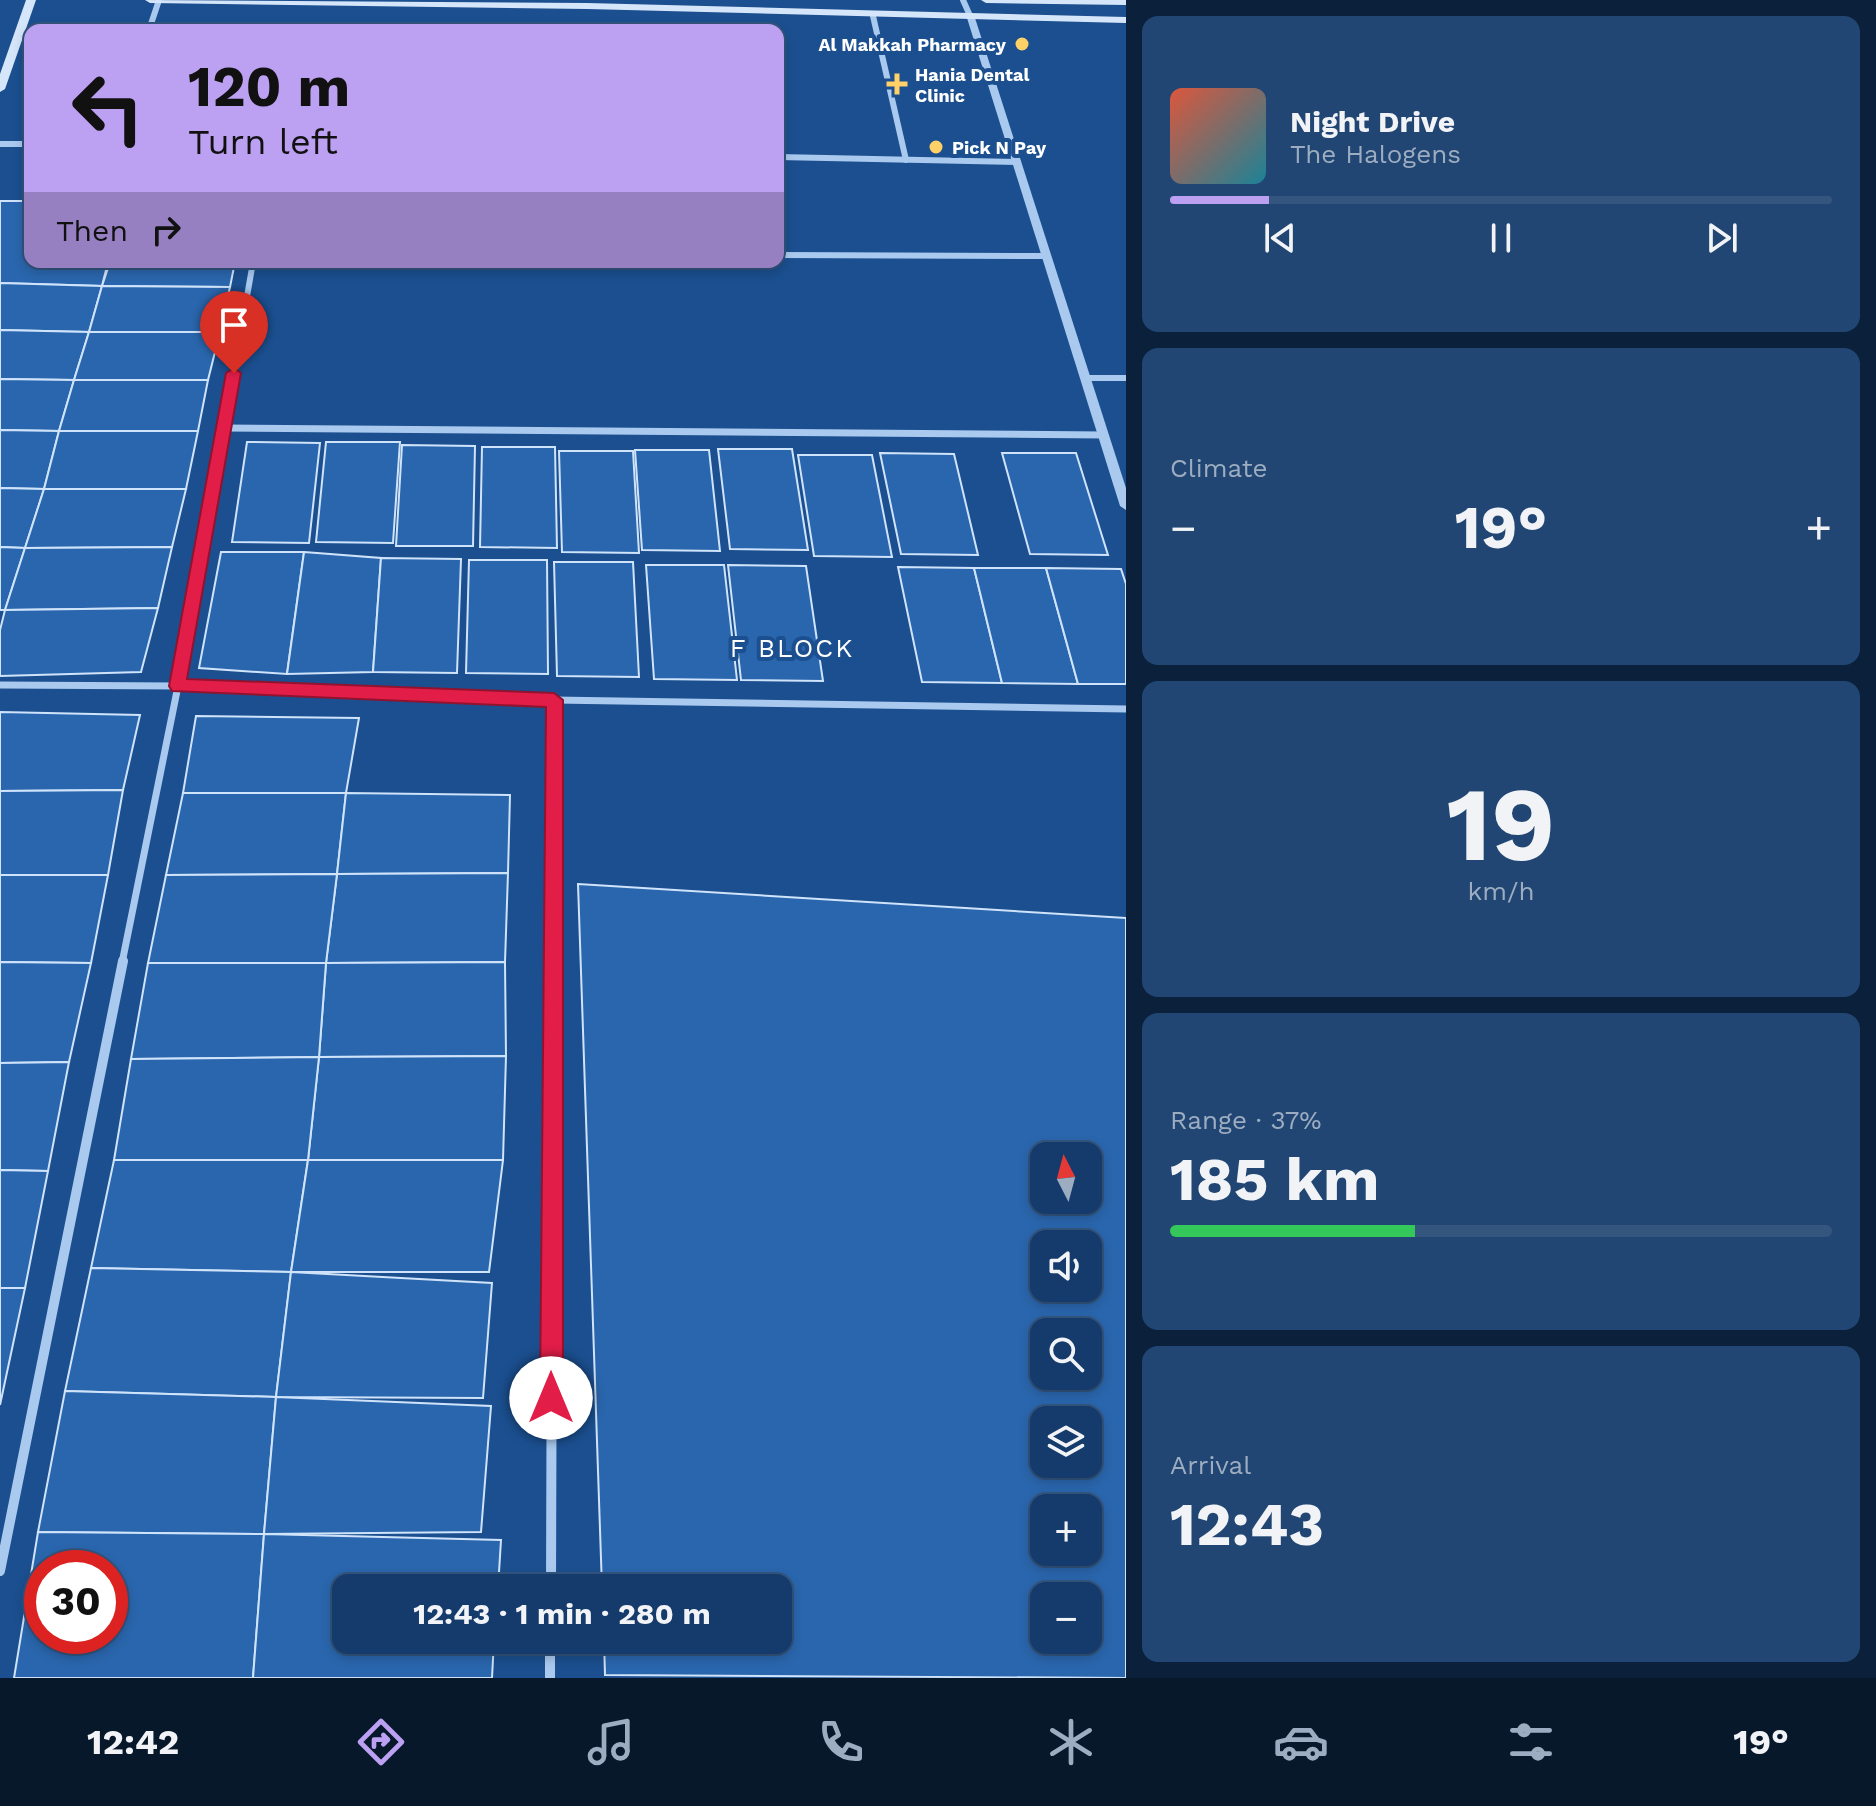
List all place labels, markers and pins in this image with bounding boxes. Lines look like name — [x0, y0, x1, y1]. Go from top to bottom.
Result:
place label: Al Makkah Pharmacy — [818, 34, 1007, 55]
marker: Al Makkah Pharmacy — [1013, 35, 1031, 53]
place label: Hania Dental Clinic — [915, 64, 1029, 106]
marker: Hania Dental Clinic — [886, 73, 908, 95]
place label: Pick N Pay — [952, 137, 1047, 158]
marker: Pick N Pay — [927, 138, 945, 156]
pin — [200, 291, 268, 373]

